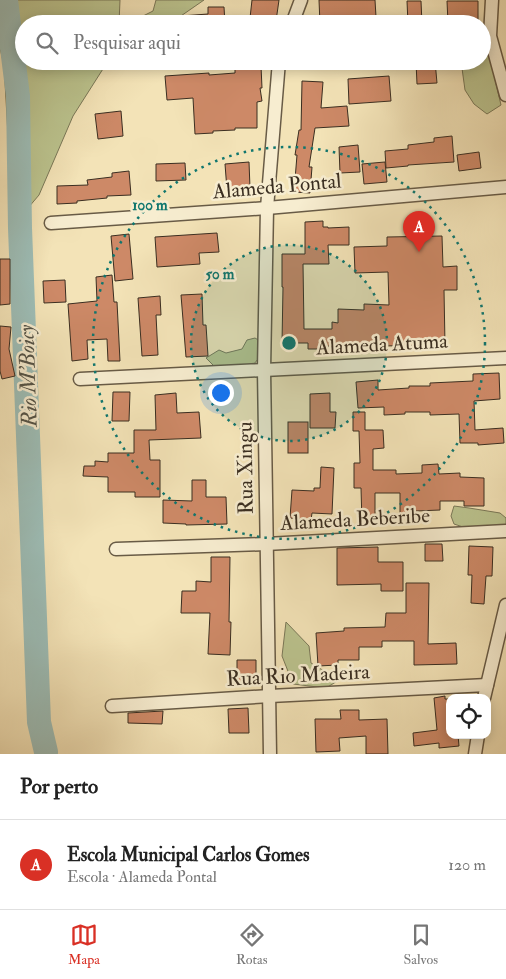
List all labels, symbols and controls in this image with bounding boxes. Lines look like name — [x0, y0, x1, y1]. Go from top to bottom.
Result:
search box — [15, 15, 491, 70]
icon: search — [33, 29, 61, 57]
text: Pesquisar aqui — [73, 31, 181, 55]
street label: Alameda Pontal — [211, 167, 343, 206]
text: 100 m — [132, 196, 168, 215]
pin: A — [403, 211, 435, 252]
text: 50 m — [206, 265, 235, 284]
water label: Rio M'Boicy — [12, 324, 44, 429]
street label: Alameda Atuma — [315, 328, 449, 361]
centre of rings — [280, 334, 298, 352]
your location — [208, 380, 234, 406]
street label: Rua Xingu — [231, 421, 260, 515]
street label: Alameda Beberibe — [279, 502, 431, 537]
street label: Rua Rio Madeira — [226, 658, 371, 693]
map controls — [446, 694, 491, 739]
button: locate — [446, 694, 491, 739]
text: Por perto — [20, 773, 98, 800]
text: Escola Municipal Carlos Gomes — [67, 843, 309, 867]
text: A — [31, 855, 41, 875]
text: 120 m — [448, 855, 486, 875]
text: Escola · Alameda Pontal — [67, 867, 217, 887]
tab: Mapa — [68, 921, 100, 968]
tab: Rotas — [236, 921, 268, 968]
tab: Salvos — [403, 921, 438, 968]

